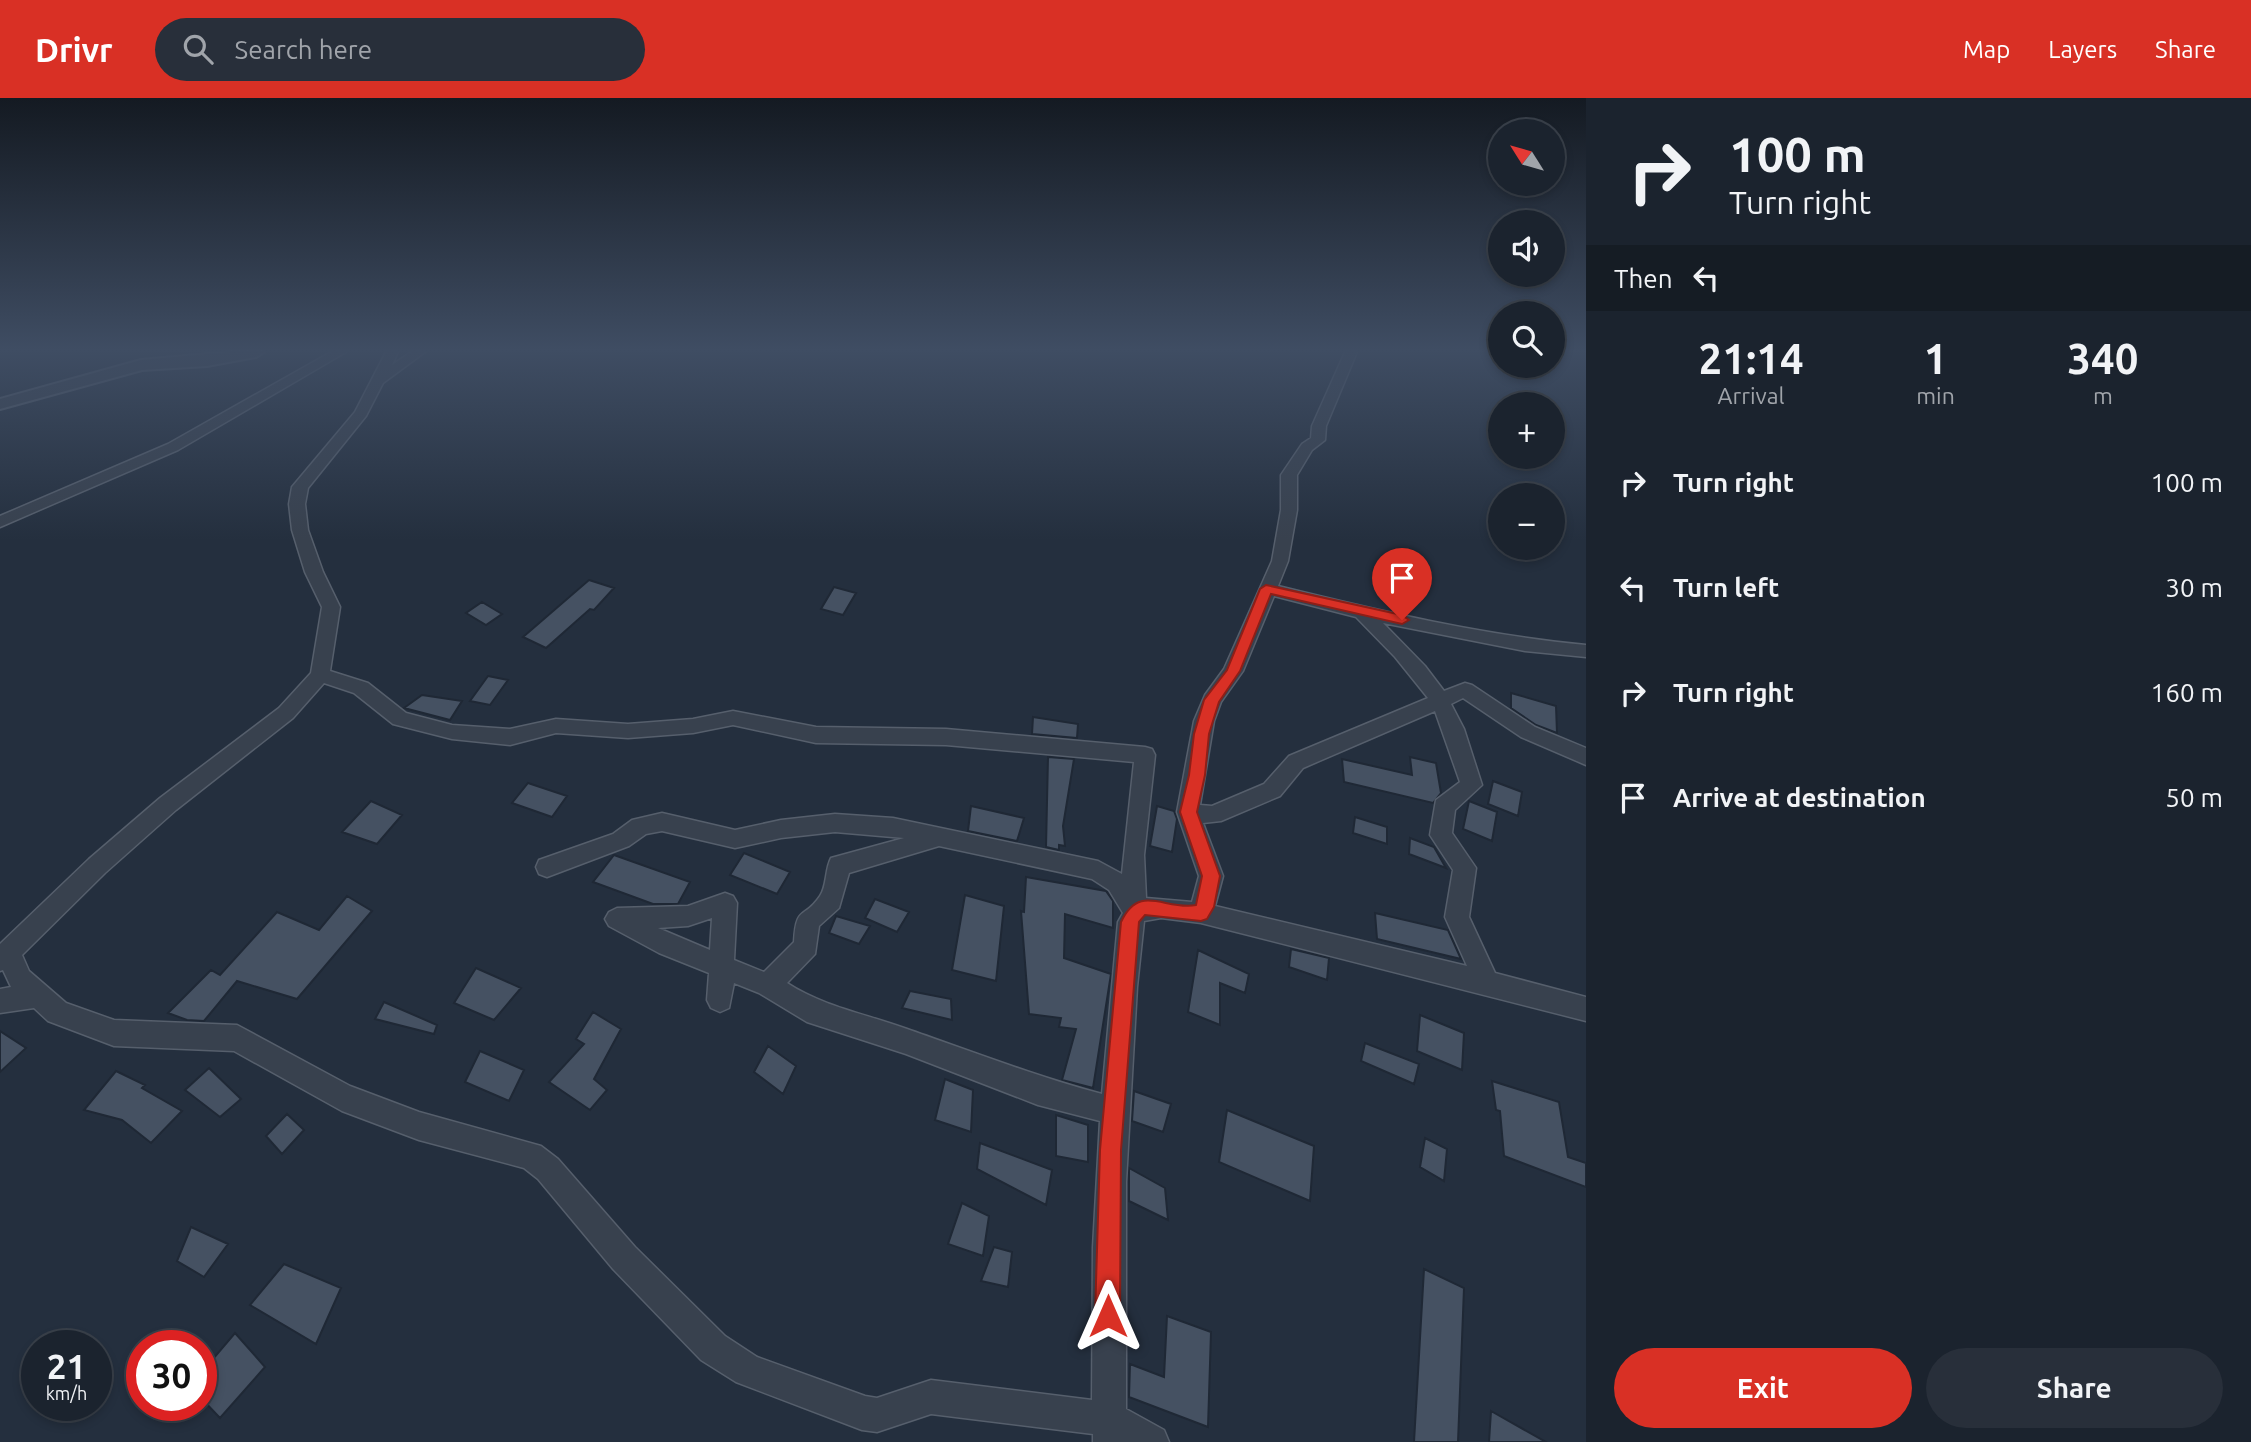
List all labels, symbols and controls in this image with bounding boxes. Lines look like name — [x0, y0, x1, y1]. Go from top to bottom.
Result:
search box — [155, 18, 645, 81]
icon: search — [179, 30, 217, 68]
text: Drivr — [35, 31, 113, 68]
text: Search here — [235, 35, 372, 64]
text: Map — [1963, 36, 2010, 63]
text: Layers — [2048, 36, 2117, 63]
text: Share — [2155, 36, 2216, 63]
north arrow — [1488, 119, 1564, 196]
map controls — [1488, 119, 1565, 560]
icon: right — [1614, 126, 1705, 217]
text: 100 m — [1729, 126, 1866, 181]
text: Turn right — [1729, 184, 1871, 220]
button: sound — [1488, 210, 1565, 287]
icon: left — [1687, 259, 1725, 297]
text: Then — [1614, 264, 1673, 293]
button: search — [1488, 301, 1565, 378]
text: 21:14 — [1699, 335, 1804, 382]
text: 1 — [1924, 335, 1947, 382]
text: 340 — [2067, 335, 2138, 382]
text: Arrival — [1718, 383, 1785, 408]
text: min — [1916, 383, 1955, 408]
text: m — [2093, 383, 2113, 408]
button: + — [1488, 392, 1565, 469]
icon: right — [1614, 464, 1652, 502]
text: Turn right — [1673, 468, 1794, 497]
text: 100 m — [2151, 468, 2223, 497]
button: − — [1488, 483, 1565, 560]
pin — [1372, 548, 1432, 620]
icon: arrive — [1383, 559, 1421, 597]
icon: left — [1614, 569, 1652, 607]
text: Turn left — [1673, 573, 1779, 602]
text: 30 m — [2165, 573, 2223, 602]
icon: right — [1614, 674, 1652, 712]
text: Turn right — [1673, 678, 1794, 707]
text: 160 m — [2151, 678, 2223, 707]
icon: arrive — [1614, 779, 1652, 817]
text: Arrive at destination — [1673, 783, 1926, 812]
text: 50 m — [2165, 783, 2223, 812]
position arrow — [1071, 1279, 1145, 1353]
speed limit sign: 30 — [126, 1330, 217, 1421]
text: 21 — [47, 1346, 86, 1386]
button: Exit — [1614, 1348, 1912, 1428]
button: Share — [1926, 1348, 2223, 1428]
text: km/h — [46, 1383, 87, 1403]

